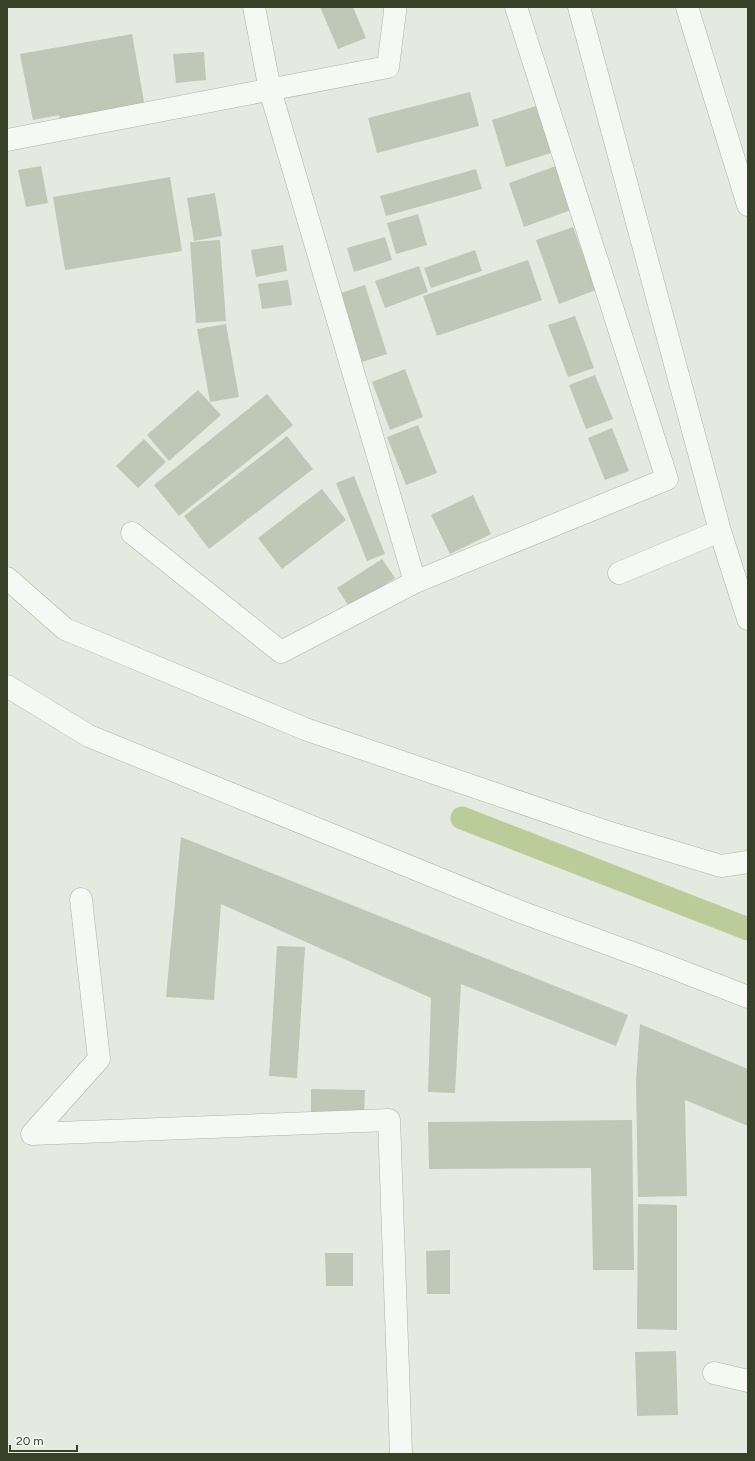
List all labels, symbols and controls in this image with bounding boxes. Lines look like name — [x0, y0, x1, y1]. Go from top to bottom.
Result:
scale bar — [10, 1427, 77, 1453]
text: 20 m — [16, 1434, 44, 1448]

